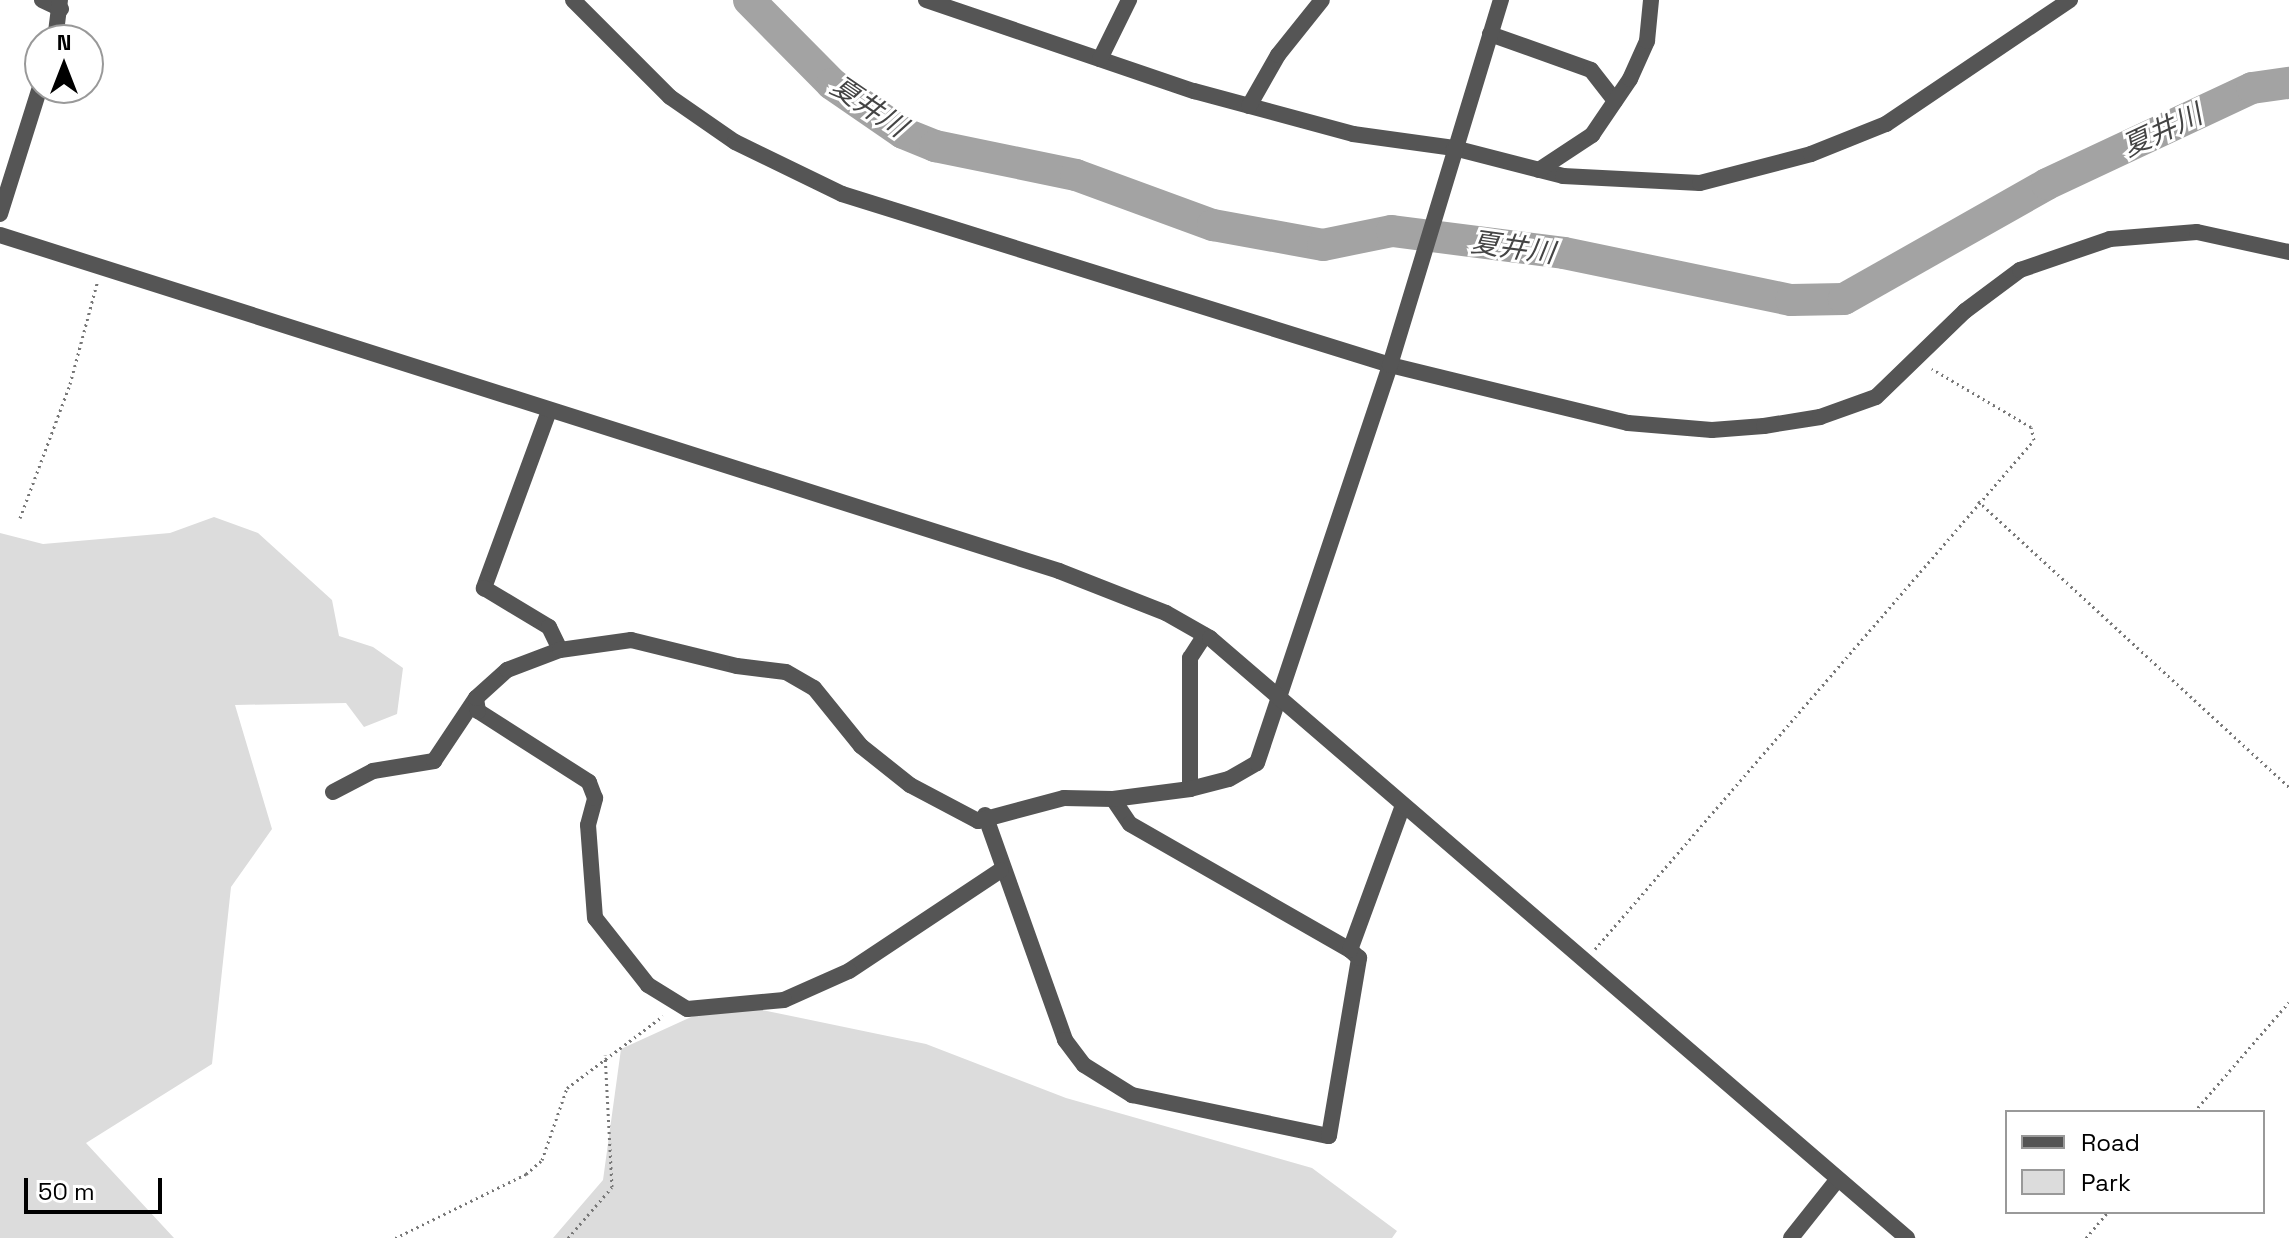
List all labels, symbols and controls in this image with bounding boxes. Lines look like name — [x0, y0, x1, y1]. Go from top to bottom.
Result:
north arrow — [24, 24, 104, 104]
text: N — [57, 28, 71, 56]
water label: 夏井川 — [825, 69, 913, 143]
water label: 夏井川 — [2117, 97, 2207, 163]
water label: 夏井川 — [1469, 225, 1557, 269]
legend — [2005, 1110, 2265, 1214]
text: Road — [2081, 1127, 2140, 1158]
scale bar — [28, 1162, 166, 1212]
text: Park — [2081, 1167, 2131, 1198]
text: 50 m — [38, 1176, 95, 1207]

